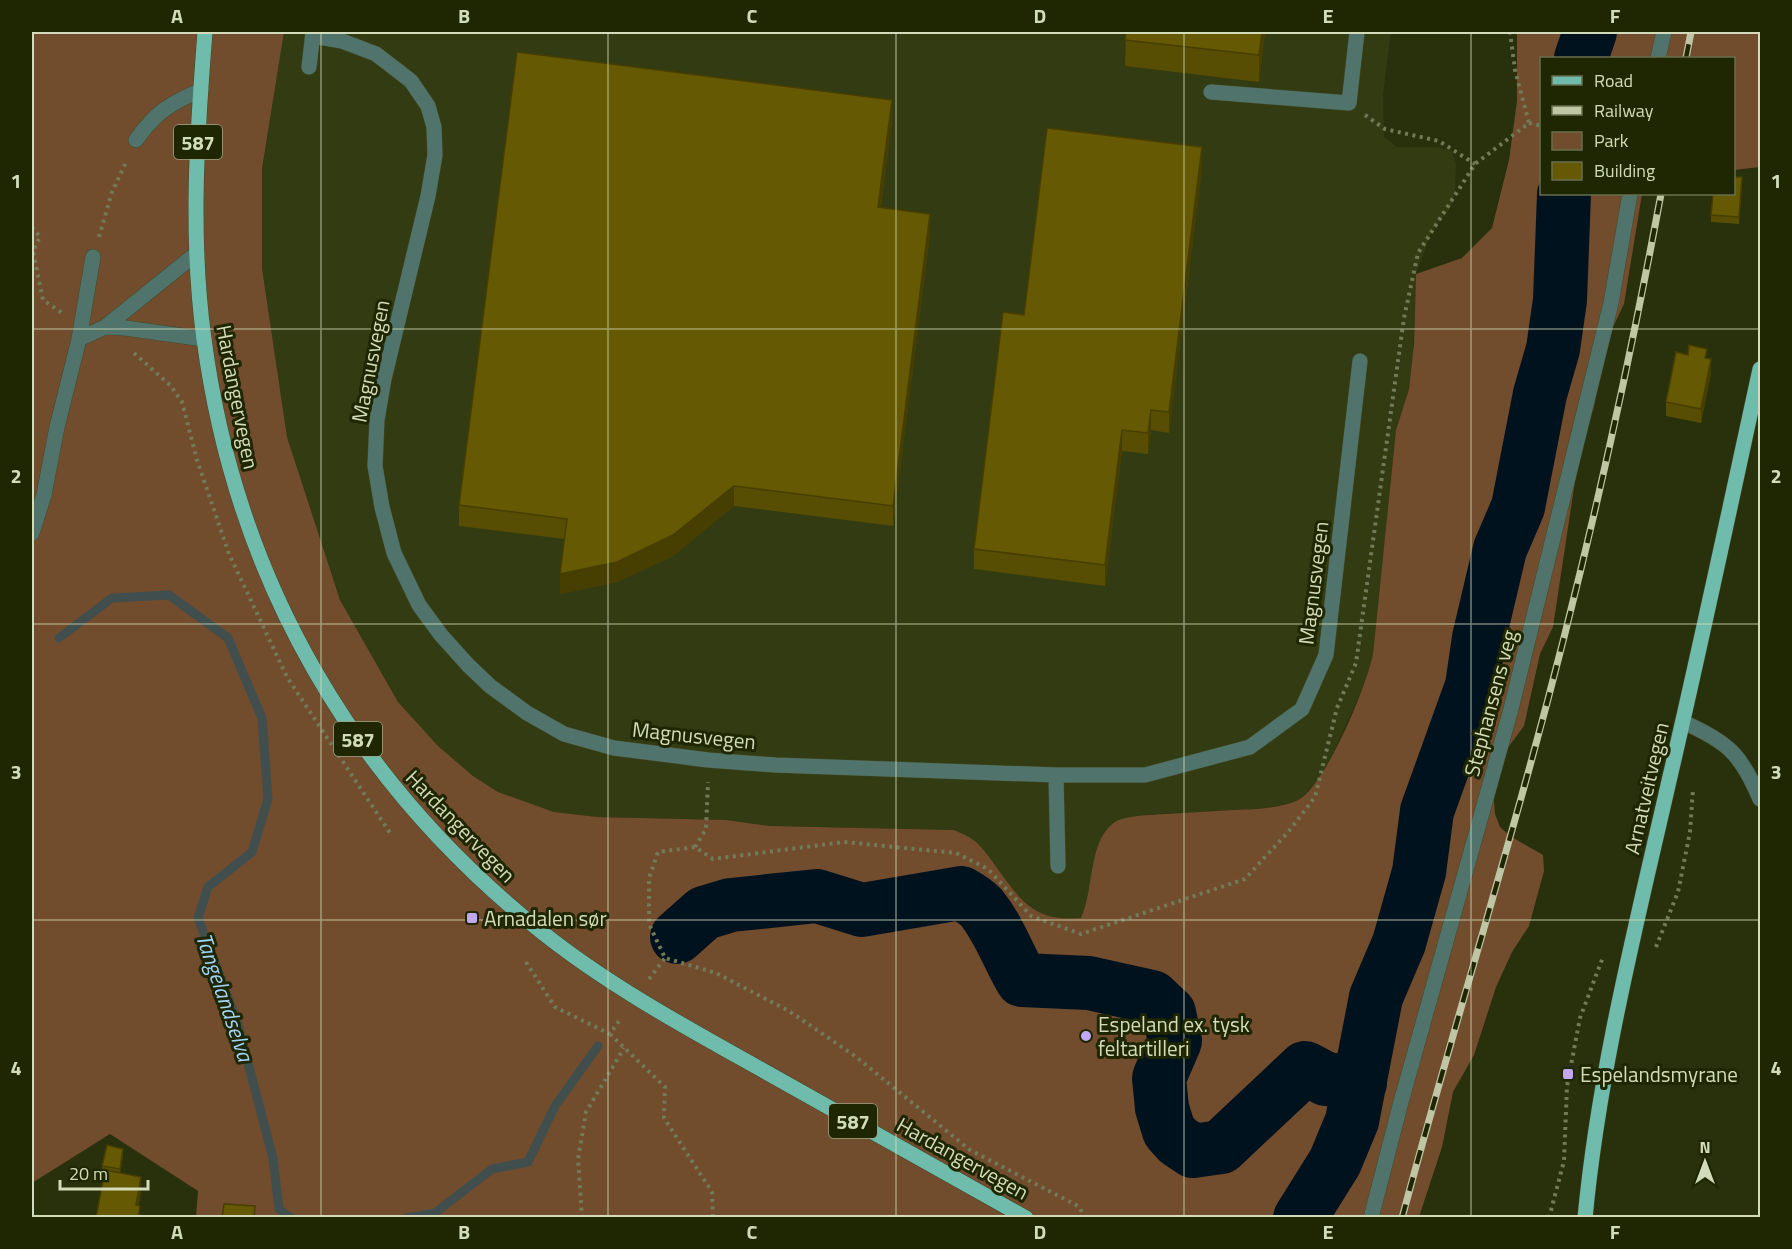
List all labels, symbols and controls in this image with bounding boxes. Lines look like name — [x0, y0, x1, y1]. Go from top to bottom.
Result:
text: A — [171, 0, 183, 31]
text: B — [458, 0, 470, 31]
text: C — [747, 0, 758, 31]
text: D — [1034, 0, 1046, 31]
text: E — [1322, 0, 1334, 31]
text: F — [1610, 0, 1621, 31]
legend — [1540, 57, 1735, 195]
text: Road — [1594, 67, 1633, 94]
text: Railway — [1594, 97, 1654, 124]
road number: 587 — [174, 125, 222, 159]
text: Park — [1594, 127, 1629, 154]
text: Building — [1594, 157, 1655, 184]
text: 1 — [10, 165, 22, 196]
text: 1 — [1770, 165, 1782, 196]
street label: Magnusvegen — [342, 297, 398, 425]
street label: Hardangervegen — [208, 322, 268, 472]
text: 2 — [10, 460, 22, 491]
text: 2 — [1770, 460, 1782, 491]
street label: Magnusvegen — [1290, 519, 1336, 647]
street label: Stephansens veg — [1455, 626, 1525, 780]
street label: Magnusvegen — [631, 713, 757, 757]
street label: Arnatveitvegen — [1615, 719, 1677, 857]
road number: 587 — [334, 722, 382, 756]
text: 3 — [10, 756, 22, 787]
text: 3 — [1770, 756, 1782, 787]
street label: Hardangervegen — [399, 762, 523, 890]
place label: Arnadalen sør — [484, 902, 607, 934]
marker: Arnadalen sør — [465, 911, 479, 925]
water label: Tangelandselva — [187, 928, 263, 1068]
place label: Espeland ex. tysk feltartilleri — [1098, 1008, 1250, 1064]
marker: Espeland ex. tysk feltartilleri — [1079, 1029, 1093, 1043]
text: 4 — [10, 1052, 22, 1083]
text: 4 — [1770, 1052, 1782, 1083]
place label: Espelandsmyrane — [1580, 1058, 1738, 1090]
marker: Espelandsmyrane — [1561, 1067, 1575, 1081]
road number: 587 — [829, 1104, 877, 1138]
street label: Hardangervegen — [891, 1109, 1035, 1207]
north arrow — [1675, 1132, 1735, 1192]
text: N — [1699, 1135, 1711, 1159]
scale bar — [60, 1153, 148, 1191]
text: 20 m — [69, 1160, 108, 1187]
text: A — [171, 1216, 183, 1247]
text: B — [458, 1216, 470, 1247]
text: C — [747, 1216, 758, 1247]
text: D — [1034, 1216, 1046, 1247]
text: E — [1322, 1216, 1334, 1247]
text: F — [1610, 1216, 1621, 1247]

